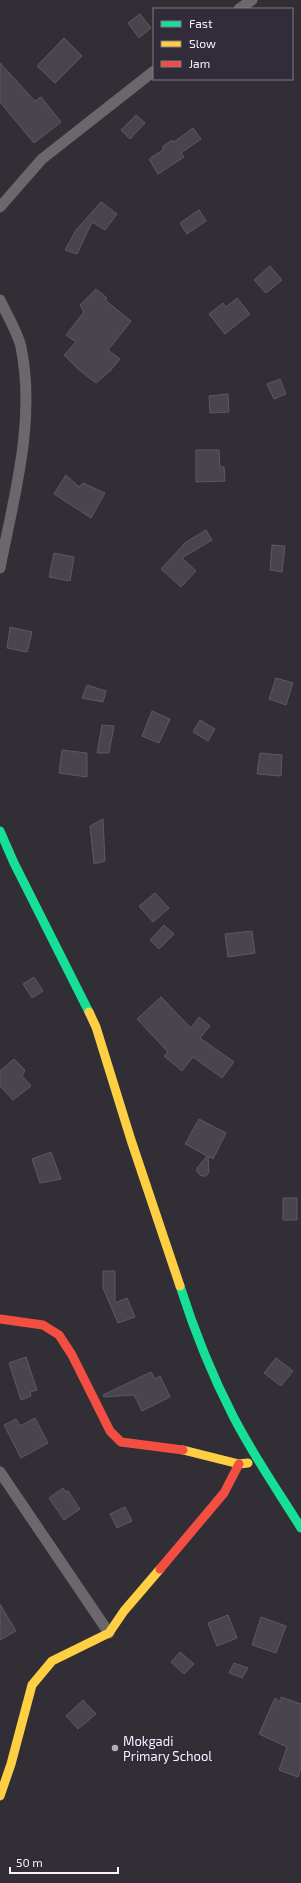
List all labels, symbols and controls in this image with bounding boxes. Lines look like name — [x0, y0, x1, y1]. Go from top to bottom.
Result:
legend — [153, 8, 293, 80]
text: Fast — [189, 16, 213, 30]
text: Slow — [189, 36, 216, 50]
text: Jam — [189, 56, 210, 70]
place label: Mokgadi Primary School — [123, 1733, 212, 1764]
marker: Mokgadi Primary School — [110, 1743, 120, 1753]
scale bar — [10, 1849, 118, 1875]
text: 50 m — [16, 1855, 43, 1869]

